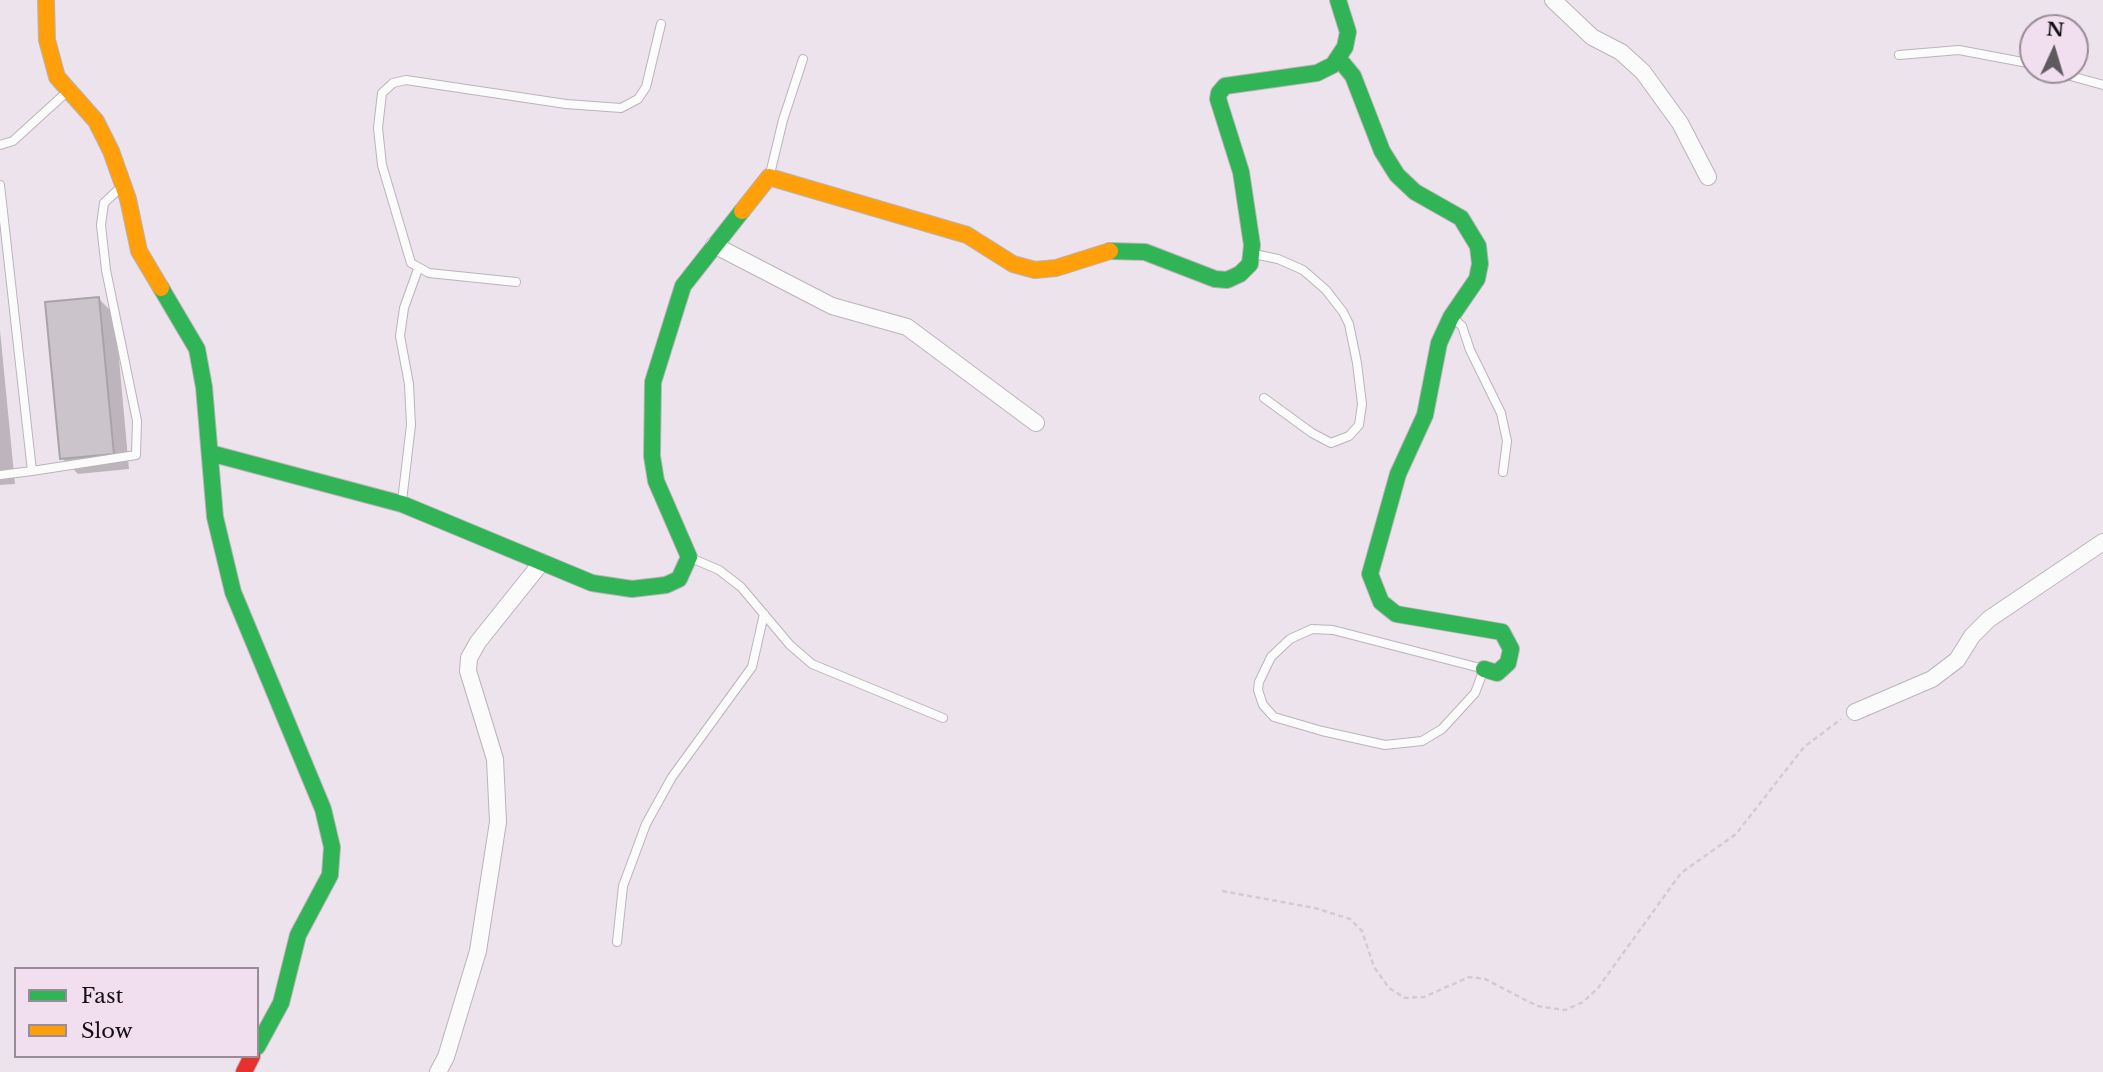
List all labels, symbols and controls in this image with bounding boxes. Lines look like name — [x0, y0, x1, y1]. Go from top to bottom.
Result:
north arrow — [2019, 14, 2089, 84]
text: N — [2046, 17, 2065, 42]
legend — [14, 967, 259, 1058]
text: Fast — [81, 983, 123, 1009]
text: Slow — [81, 1018, 133, 1044]

